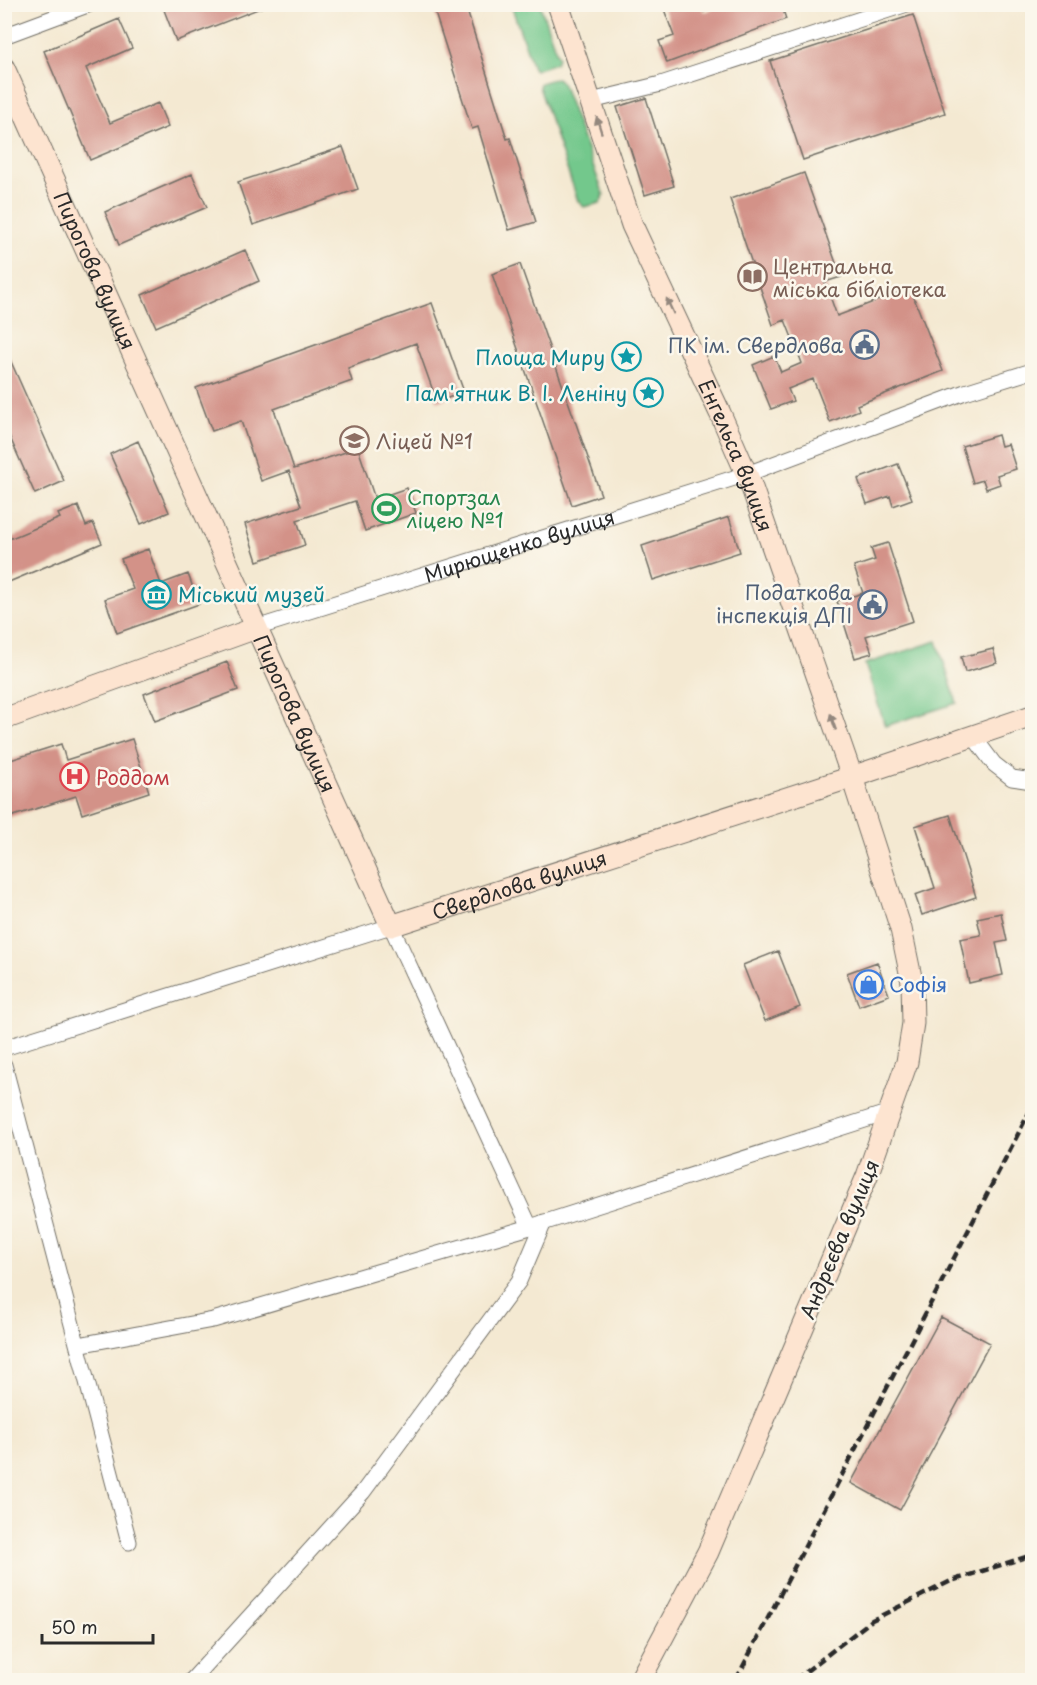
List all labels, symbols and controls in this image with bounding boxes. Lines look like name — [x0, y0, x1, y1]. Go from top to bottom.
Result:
one-way arrow — [593, 116, 603, 134]
street label: Пирогова вулиця — [47, 186, 144, 354]
place label: Центральна міська бібліотека — [773, 251, 946, 304]
library icon: Центральна міська бібліотека — [736, 261, 768, 293]
one-way arrow — [665, 298, 674, 315]
public building icon: ПК ім. Свердлова — [848, 329, 880, 361]
place label: ПК ім. Свердлова — [668, 330, 844, 360]
place icon: Площа Миру — [610, 341, 642, 373]
place label: Площа Миру — [476, 342, 605, 372]
street label: Енгельса вулиця — [691, 374, 781, 536]
place icon: Пам'ятник В. І. Леніну — [632, 377, 664, 409]
place label: Пам'ятник В. І. Леніну — [405, 378, 627, 408]
school or university icon: Ліцей №1 — [339, 425, 371, 457]
place label: Ліцей №1 — [376, 426, 473, 456]
place label: Спортзал ліцею №1 — [406, 482, 504, 535]
sports icon: Спортзал ліцею №1 — [370, 493, 402, 525]
street label: Мирющенко вулиця — [420, 501, 619, 589]
place label: Податкова інспекція ДПІ — [716, 577, 853, 630]
museum icon: Міський музей — [141, 578, 173, 610]
place label: Міський музей — [178, 579, 325, 609]
public building icon: Податкова інспекція ДПІ — [857, 588, 889, 620]
street label: Пирогова вулиця — [246, 629, 344, 797]
one-way arrow — [827, 713, 837, 731]
hospital icon: Роддом — [59, 761, 91, 793]
place label: Роддом — [96, 762, 170, 792]
street label: Свердлова вулиця — [428, 842, 610, 927]
shop icon: Софія — [852, 968, 884, 1000]
place label: Софія — [889, 969, 947, 999]
street label: Андрєєва вулиця — [792, 1155, 886, 1323]
scale bar — [42, 1607, 153, 1645]
text: 50 m — [51, 1613, 98, 1640]

